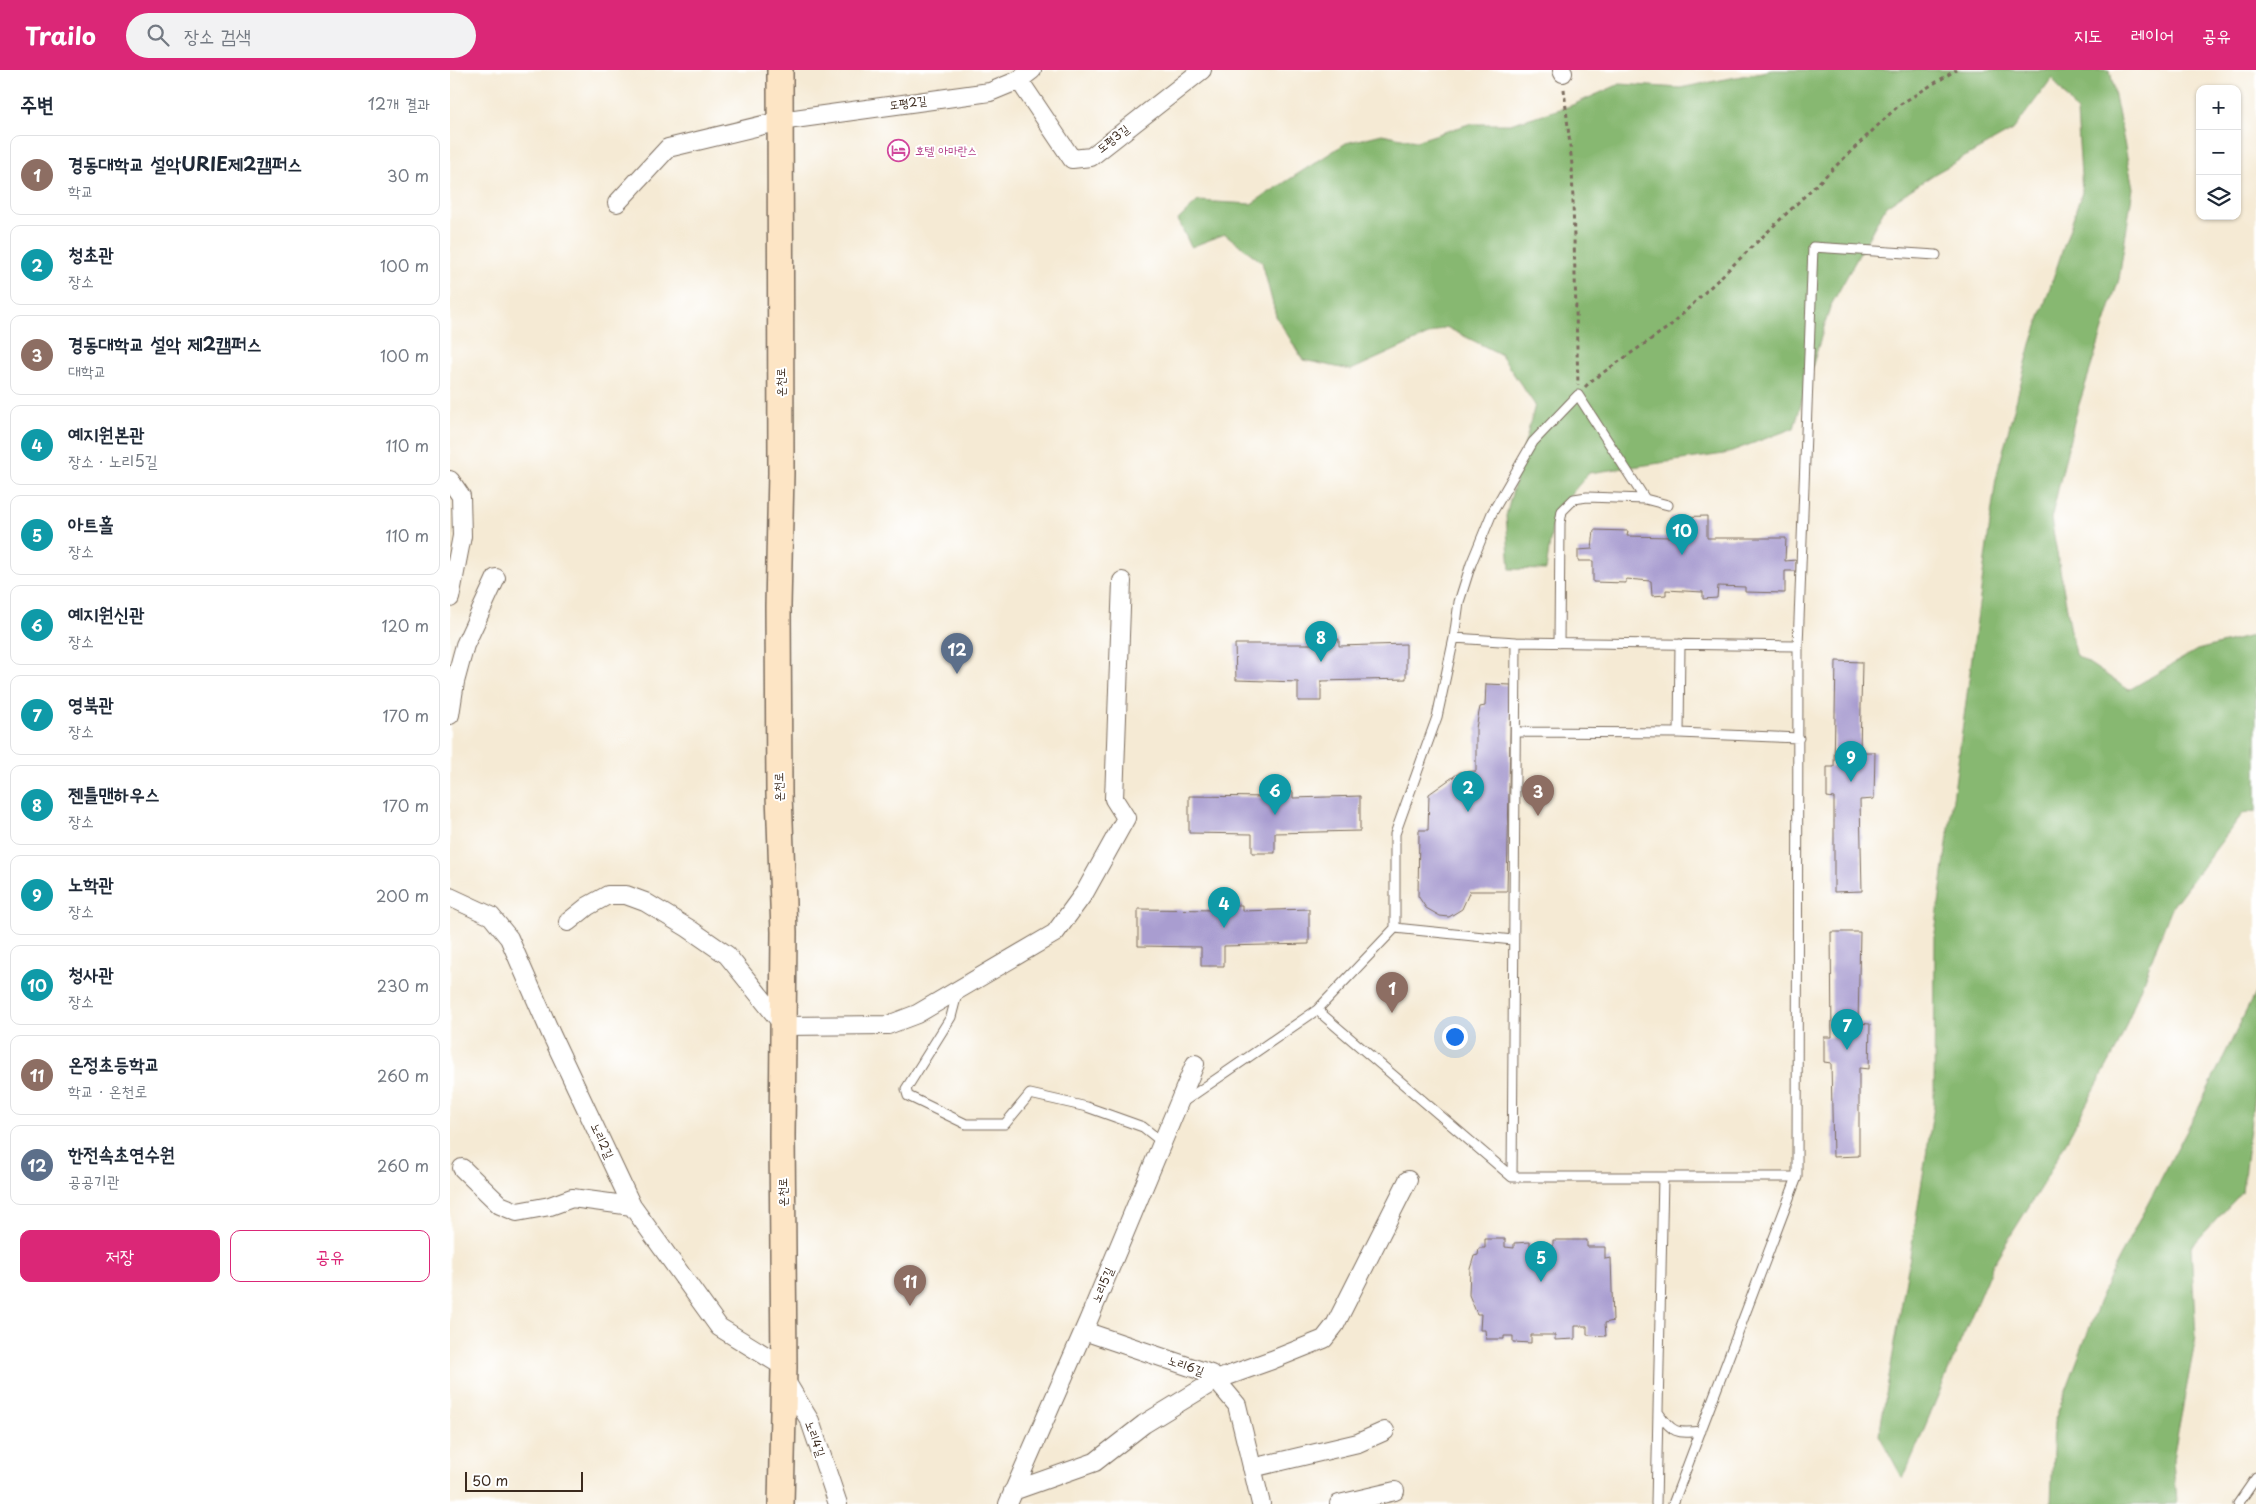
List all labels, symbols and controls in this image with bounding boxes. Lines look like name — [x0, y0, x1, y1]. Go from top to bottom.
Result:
search box — [126, 13, 476, 58]
text: Trailo — [25, 17, 96, 53]
icon: search — [144, 21, 172, 49]
text: 장소 검색 — [184, 21, 251, 49]
text: 지도 — [2074, 21, 2103, 48]
text: 레이어 — [2131, 21, 2174, 48]
text: 공유 — [2202, 21, 2231, 48]
map controls — [2196, 85, 2241, 220]
button: + — [2196, 85, 2241, 130]
text: 주변 — [20, 87, 54, 119]
street label: 도평2길 — [888, 90, 928, 114]
text: 12개 결과 — [368, 91, 430, 115]
street label: 도평3길 — [1092, 120, 1133, 157]
button: − — [2196, 130, 2241, 175]
hotel icon: 호텔 아마란스 — [887, 139, 911, 163]
place label: 호텔 아마란스 — [915, 141, 977, 159]
text: 경동대학교 설악URIE제2캠퍼스 — [68, 149, 302, 177]
text: 1 — [33, 163, 41, 187]
text: 30 m — [387, 163, 429, 187]
button: layers — [2196, 175, 2241, 220]
text: 학교 — [68, 178, 94, 202]
text: 청초관 — [68, 239, 114, 267]
text: 2 — [31, 253, 43, 277]
text: 100 m — [380, 253, 429, 277]
text: 장소 — [68, 268, 94, 292]
text: 경동대학교 설악 제2캠퍼스 — [68, 329, 262, 357]
text: 3 — [32, 343, 42, 367]
text: 100 m — [380, 343, 429, 367]
text: 대학교 — [68, 358, 107, 382]
street label: 온천로 — [771, 368, 789, 396]
text: 예지원본관 — [68, 419, 144, 447]
text: 4 — [32, 433, 42, 457]
text: 110 m — [386, 433, 429, 457]
text: 장소 · 노리5길 — [68, 448, 158, 472]
text: 아트홀 — [68, 509, 114, 537]
pin: 10 — [1666, 514, 1698, 555]
text: 5 — [32, 523, 42, 547]
text: 110 m — [386, 523, 429, 547]
text: 장소 — [68, 538, 94, 562]
text: 예지원신관 — [68, 599, 144, 627]
text: 6 — [31, 613, 43, 637]
text: 120 m — [382, 613, 429, 637]
pin: 8 — [1305, 621, 1337, 662]
text: 장소 — [68, 628, 94, 652]
pin: 12 — [941, 633, 973, 674]
text: 영북관 — [68, 689, 114, 717]
text: 7 — [32, 703, 42, 727]
text: 170 m — [383, 703, 429, 727]
text: 장소 — [68, 718, 94, 742]
pin: 9 — [1835, 741, 1867, 782]
pin: 2 — [1452, 771, 1484, 812]
street label: 온천로 — [769, 772, 787, 802]
pin: 6 — [1259, 774, 1291, 815]
pin: 3 — [1522, 775, 1554, 816]
text: 젠틀맨하우스 — [68, 779, 160, 807]
text: 8 — [32, 793, 42, 817]
text: 170 m — [383, 793, 429, 817]
text: 장소 — [68, 808, 94, 832]
text: 노학관 — [68, 869, 114, 897]
text: 9 — [32, 883, 42, 907]
text: 200 m — [376, 883, 429, 907]
pin: 4 — [1208, 887, 1240, 928]
text: 장소 — [68, 898, 94, 922]
text: 청사관 — [68, 959, 114, 987]
pin: 1 — [1376, 972, 1408, 1013]
text: 10 — [27, 973, 47, 997]
text: 230 m — [377, 973, 429, 997]
text: 장소 — [68, 988, 94, 1012]
pin: 7 — [1831, 1009, 1863, 1050]
your location — [1442, 1024, 1468, 1050]
text: 온정초등학교 — [68, 1049, 160, 1077]
text: 11 — [30, 1063, 44, 1087]
text: 260 m — [377, 1063, 429, 1087]
text: 학교 · 온천로 — [68, 1078, 147, 1102]
street label: 노리2길 — [587, 1120, 619, 1162]
text: 한전속초연수원 — [68, 1139, 175, 1167]
text: 12 — [28, 1153, 46, 1177]
text: 260 m — [377, 1153, 429, 1177]
text: 공공기관 — [68, 1168, 120, 1192]
street label: 온천로 — [773, 1178, 791, 1206]
button: 저장 — [20, 1230, 220, 1282]
button: 공유 — [230, 1230, 430, 1282]
pin: 5 — [1525, 1241, 1557, 1282]
street label: 노리5길 — [1087, 1264, 1118, 1305]
pin: 11 — [894, 1265, 926, 1306]
street label: 노리6길 — [1166, 1350, 1207, 1380]
street label: 노리4길 — [801, 1418, 831, 1459]
scale bar — [465, 1469, 582, 1492]
text: 50 m — [472, 1470, 508, 1491]

